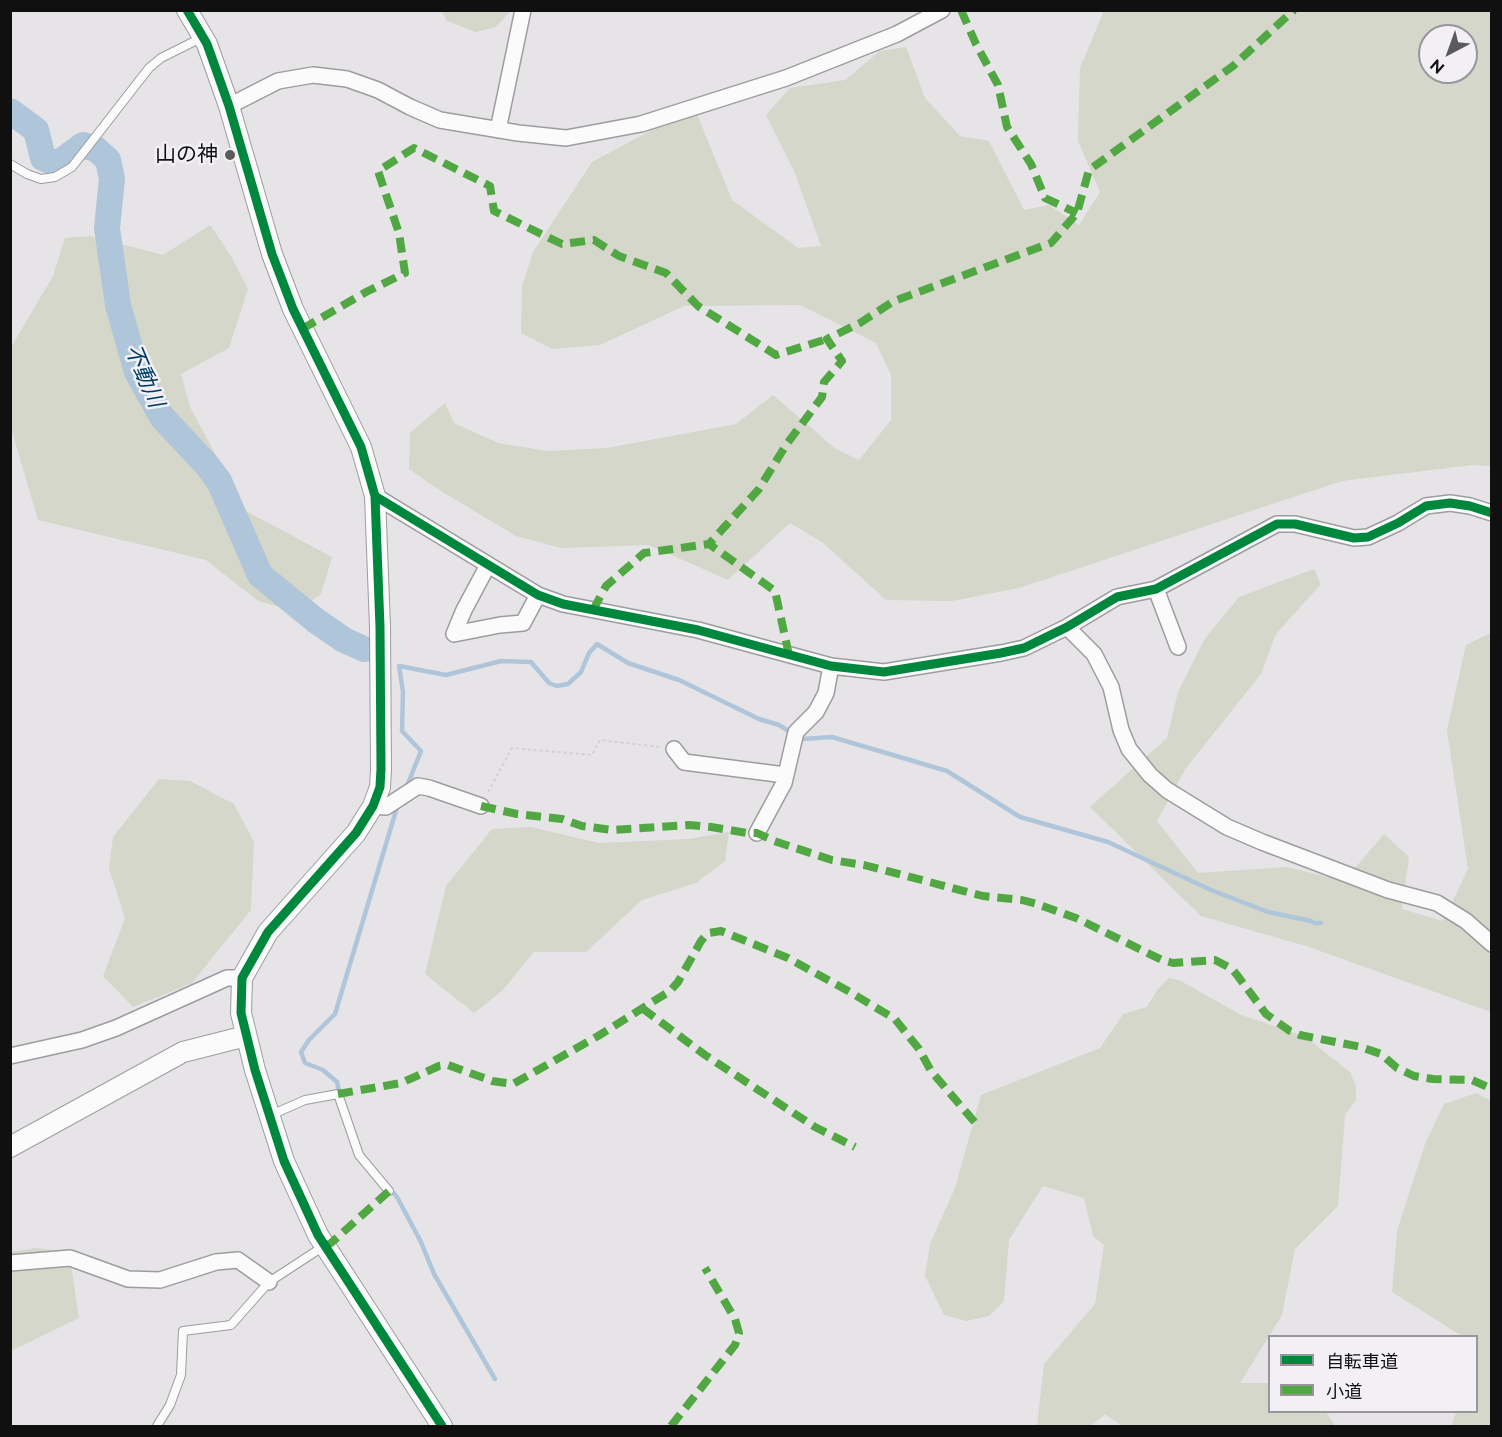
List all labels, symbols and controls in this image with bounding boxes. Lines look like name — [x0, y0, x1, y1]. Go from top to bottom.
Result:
north arrow — [1418, 24, 1478, 84]
text: N — [1426, 55, 1448, 78]
place label: 山の神 — [155, 142, 218, 168]
marker: 山の神 — [223, 148, 237, 162]
water label: 不動川 — [119, 340, 169, 412]
legend — [1268, 1335, 1478, 1413]
text: 自転車道 — [1326, 1351, 1398, 1372]
text: 小道 — [1326, 1381, 1362, 1402]

